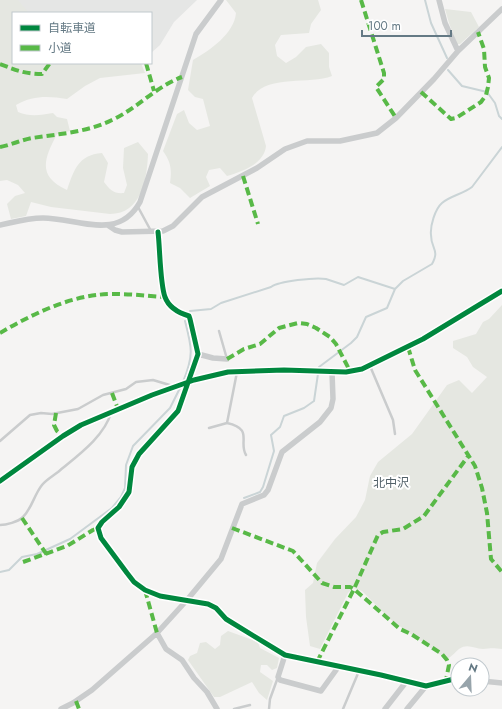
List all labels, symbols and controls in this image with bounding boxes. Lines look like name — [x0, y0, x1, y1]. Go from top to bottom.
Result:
legend — [12, 12, 152, 64]
scale bar — [362, 12, 451, 38]
text: 100 m — [368, 17, 401, 35]
text: 自転車道 — [48, 19, 96, 37]
text: 小道 — [48, 39, 72, 57]
district label: 北中沢 — [373, 474, 409, 492]
north arrow — [450, 657, 490, 697]
text: N — [467, 659, 480, 677]

